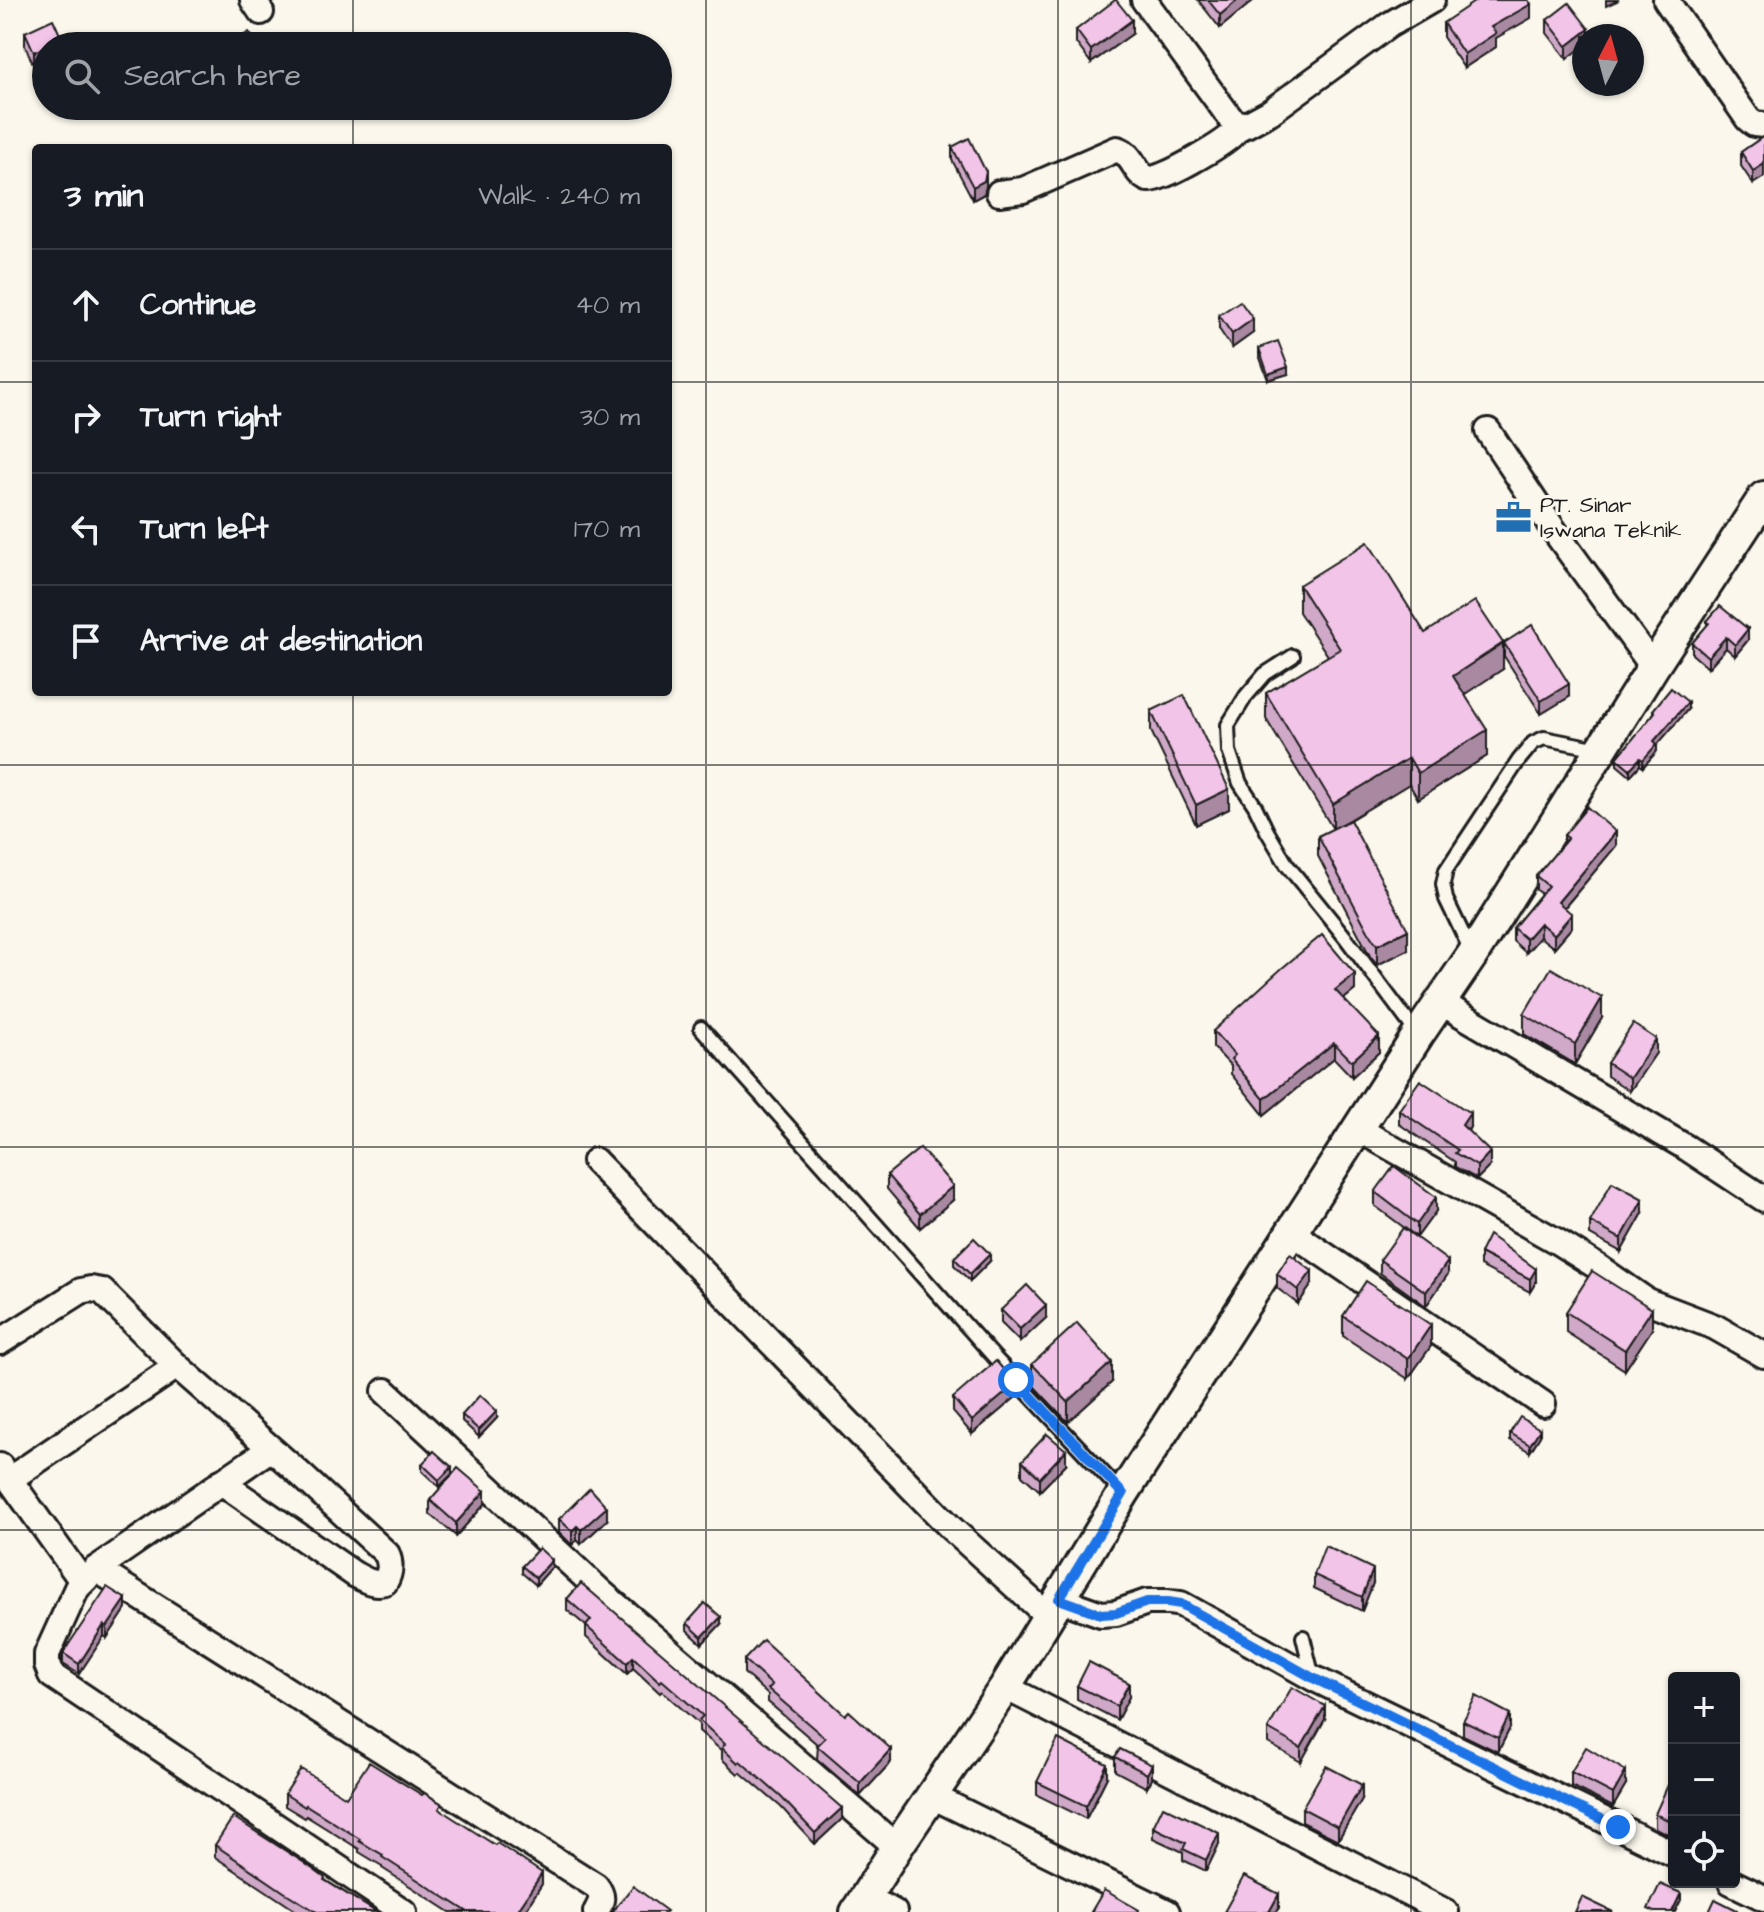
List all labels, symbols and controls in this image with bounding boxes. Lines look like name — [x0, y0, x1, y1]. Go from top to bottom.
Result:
north arrow — [1572, 24, 1644, 96]
search box — [32, 32, 672, 120]
icon: search — [60, 54, 104, 98]
text: Search here — [124, 55, 301, 97]
text: 3 min — [64, 172, 144, 220]
text: Walk · 240 m — [478, 178, 640, 214]
icon: ahead — [64, 283, 108, 327]
text: Continue — [140, 284, 256, 326]
text: 40 m — [575, 287, 640, 323]
icon: right — [64, 395, 108, 439]
text: Turn right — [140, 396, 281, 438]
text: 30 m — [580, 399, 640, 435]
place label: PT. Sinar Iswana Teknik — [1540, 490, 1682, 546]
office icon: PT. Sinar Iswana Teknik — [1495, 498, 1533, 536]
icon: left — [64, 507, 108, 551]
text: Turn left — [140, 508, 268, 550]
text: 170 m — [574, 511, 640, 547]
icon: arrive — [64, 619, 108, 663]
text: Arrive at destination — [140, 620, 422, 662]
route start — [998, 1362, 1034, 1398]
map controls — [1668, 1672, 1740, 1888]
button: + — [1668, 1672, 1740, 1744]
button: − — [1668, 1744, 1740, 1816]
route end — [1600, 1809, 1636, 1845]
button: locate — [1668, 1816, 1740, 1888]

